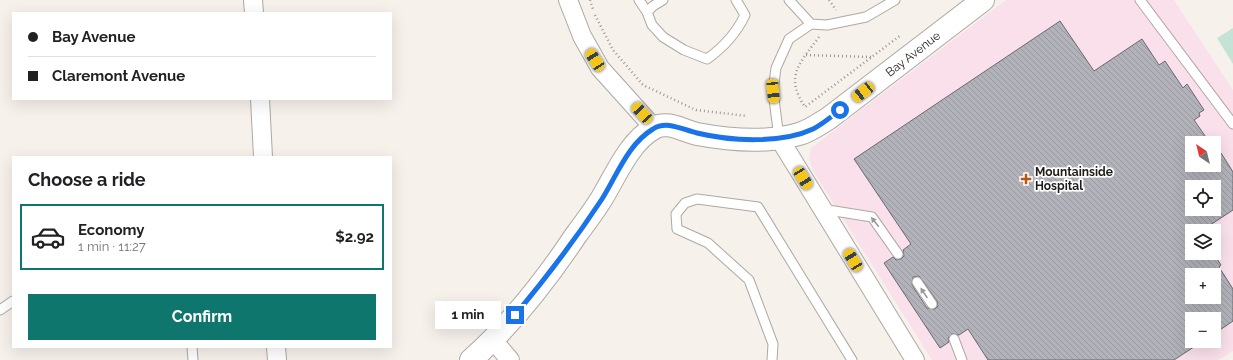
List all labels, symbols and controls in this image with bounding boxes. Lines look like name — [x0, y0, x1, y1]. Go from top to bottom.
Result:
text: Bay Avenue — [52, 28, 135, 46]
street label: Bay Avenue — [883, 28, 943, 80]
car — [583, 47, 607, 73]
text: Claremont Avenue — [52, 67, 185, 85]
car — [766, 78, 780, 104]
car — [850, 80, 876, 104]
car — [629, 100, 655, 126]
route start — [831, 101, 849, 119]
north arrow — [1185, 136, 1221, 172]
map controls — [1185, 136, 1221, 348]
car — [792, 165, 814, 191]
place label: Mountainside Hospital — [1035, 165, 1113, 193]
text: Choose a ride — [28, 169, 146, 190]
marker: Mountainside Hospital — [1020, 173, 1032, 185]
button: locate — [1185, 180, 1221, 216]
one-way arrow — [870, 217, 879, 228]
icon: car — [30, 219, 66, 255]
text: Economy — [78, 221, 145, 239]
button: layers — [1185, 224, 1221, 260]
text: $2.92 — [335, 228, 374, 246]
text: 1 min · 11:27 — [78, 239, 146, 254]
car — [842, 247, 864, 273]
button: + — [1185, 268, 1221, 304]
one-way arrow — [920, 288, 928, 298]
button: Confirm — [28, 294, 376, 340]
callout: 1 min — [435, 301, 501, 329]
route end — [506, 306, 524, 324]
text: 1 min — [452, 307, 484, 322]
button: − — [1185, 312, 1221, 348]

